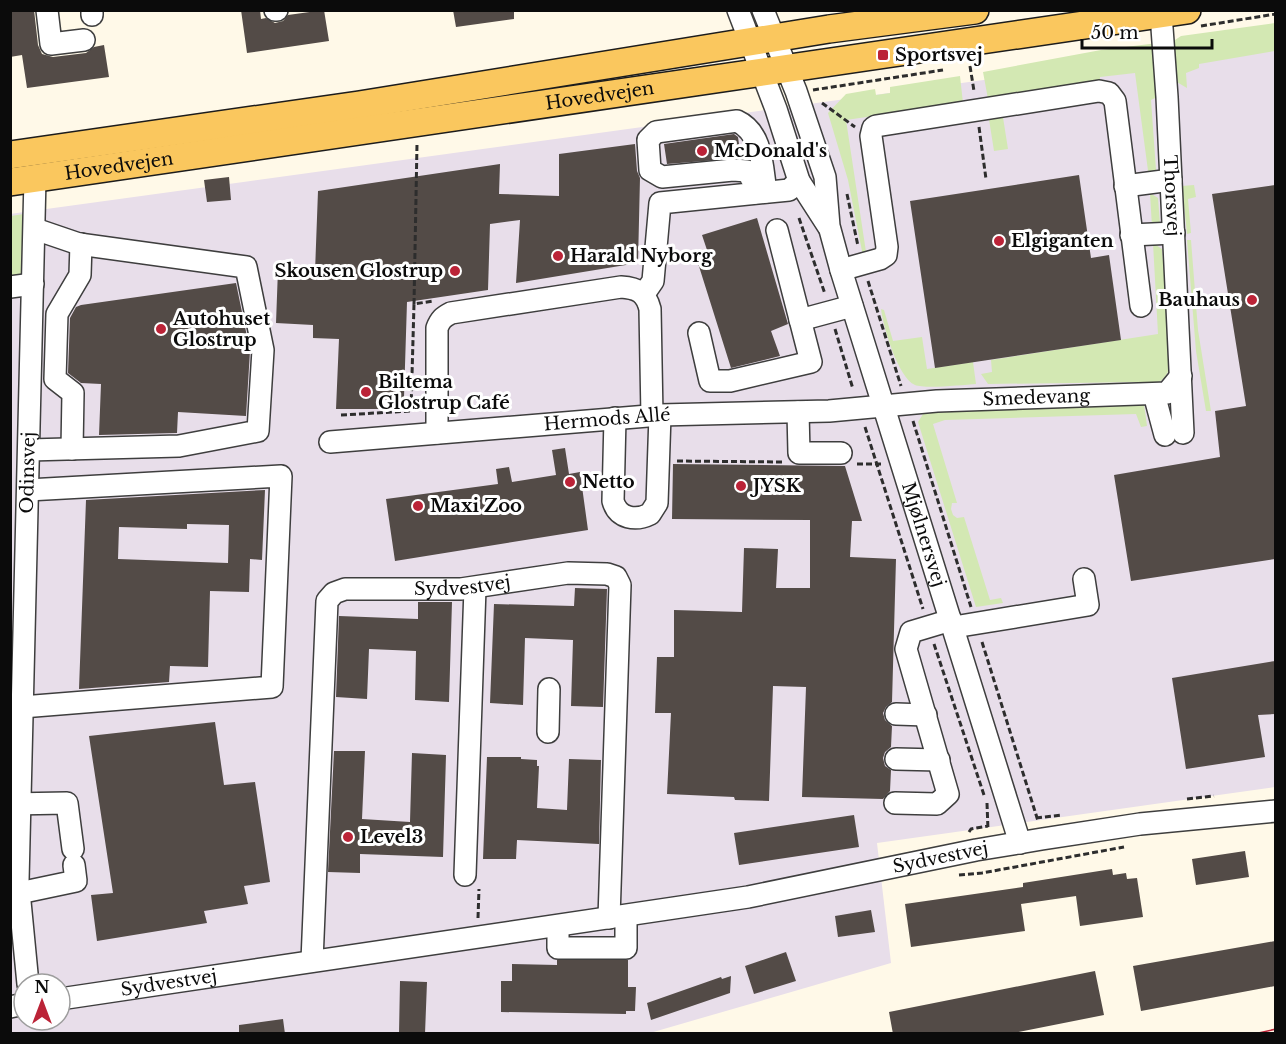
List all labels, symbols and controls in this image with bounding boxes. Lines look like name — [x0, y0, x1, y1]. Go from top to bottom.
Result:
scale bar — [1082, 12, 1212, 50]
text: 50 m — [1091, 22, 1139, 44]
place label: Sportsvej — [895, 44, 983, 66]
marker: Sportsvej — [876, 48, 890, 62]
street label: Hovedvejen — [544, 77, 656, 115]
place label: McDonald's — [714, 140, 827, 162]
marker: McDonald's — [695, 144, 709, 158]
street label: Hovedvejen — [63, 147, 175, 185]
street label: Thorsvej — [1159, 154, 1185, 237]
place label: Elgiganten — [1011, 230, 1114, 252]
marker: Elgiganten — [992, 234, 1006, 248]
place label: Harald Nyborg — [570, 245, 713, 267]
marker: Harald Nyborg — [551, 249, 565, 263]
place label: Skousen Glostrup — [275, 260, 443, 282]
marker: Skousen Glostrup — [448, 264, 462, 278]
place label: Bauhaus — [1158, 289, 1240, 311]
marker: Bauhaus — [1245, 293, 1259, 307]
place label: Autohuset Glostrup — [172, 308, 270, 351]
marker: Autohuset Glostrup — [154, 322, 168, 336]
place label: Biltema Glostrup Café — [378, 371, 510, 414]
marker: Biltema Glostrup Café — [359, 385, 373, 399]
street label: Smedevang — [982, 385, 1091, 410]
street label: Hermods Allé — [543, 404, 671, 435]
street label: Odinsvej — [16, 431, 40, 514]
place label: Netto — [582, 471, 635, 493]
marker: Netto — [563, 475, 577, 489]
place label: JYSK — [749, 475, 802, 497]
marker: JYSK — [734, 479, 748, 493]
street label: Mjølnersvej — [897, 479, 950, 589]
place label: Maxi Zoo — [430, 495, 522, 517]
marker: Maxi Zoo — [411, 499, 425, 513]
street label: Sydvestvej — [414, 571, 512, 600]
place label: Level3 — [360, 826, 423, 848]
marker: Level3 — [341, 830, 355, 844]
street label: Sydvestvej — [891, 837, 990, 878]
street label: Sydvestvej — [119, 965, 218, 1001]
north arrow — [12, 972, 72, 1032]
text: N — [34, 977, 50, 997]

